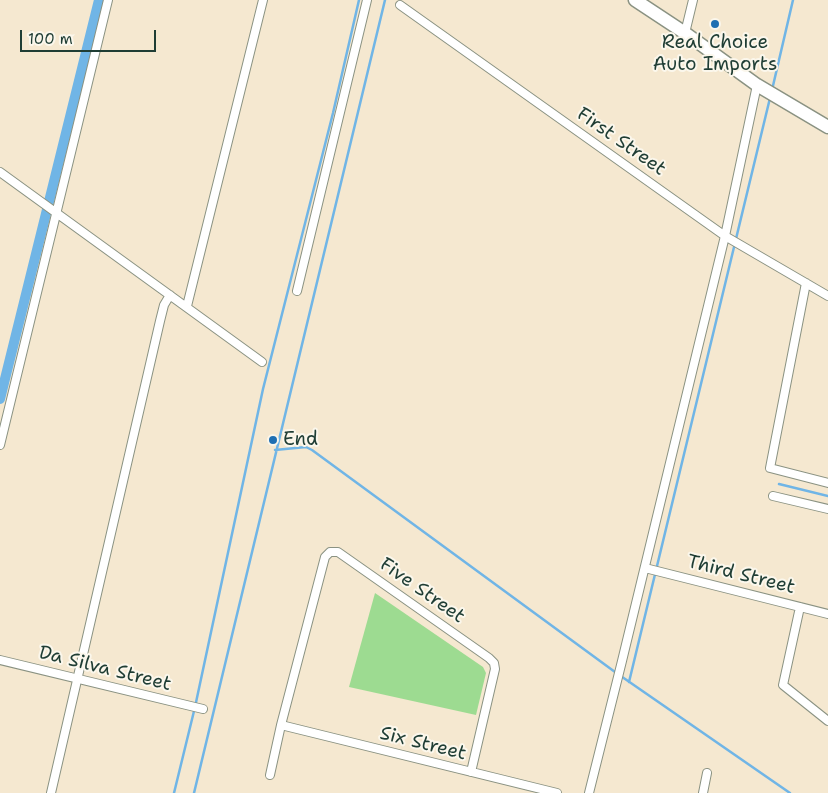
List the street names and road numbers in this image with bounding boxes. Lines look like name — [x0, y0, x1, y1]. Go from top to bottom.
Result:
street label: First Street — [572, 103, 670, 181]
street label: Third Street — [685, 551, 797, 599]
street label: Five Street — [375, 553, 469, 629]
street label: Da Silva Street — [36, 642, 174, 696]
street label: Six Street — [377, 722, 469, 766]

